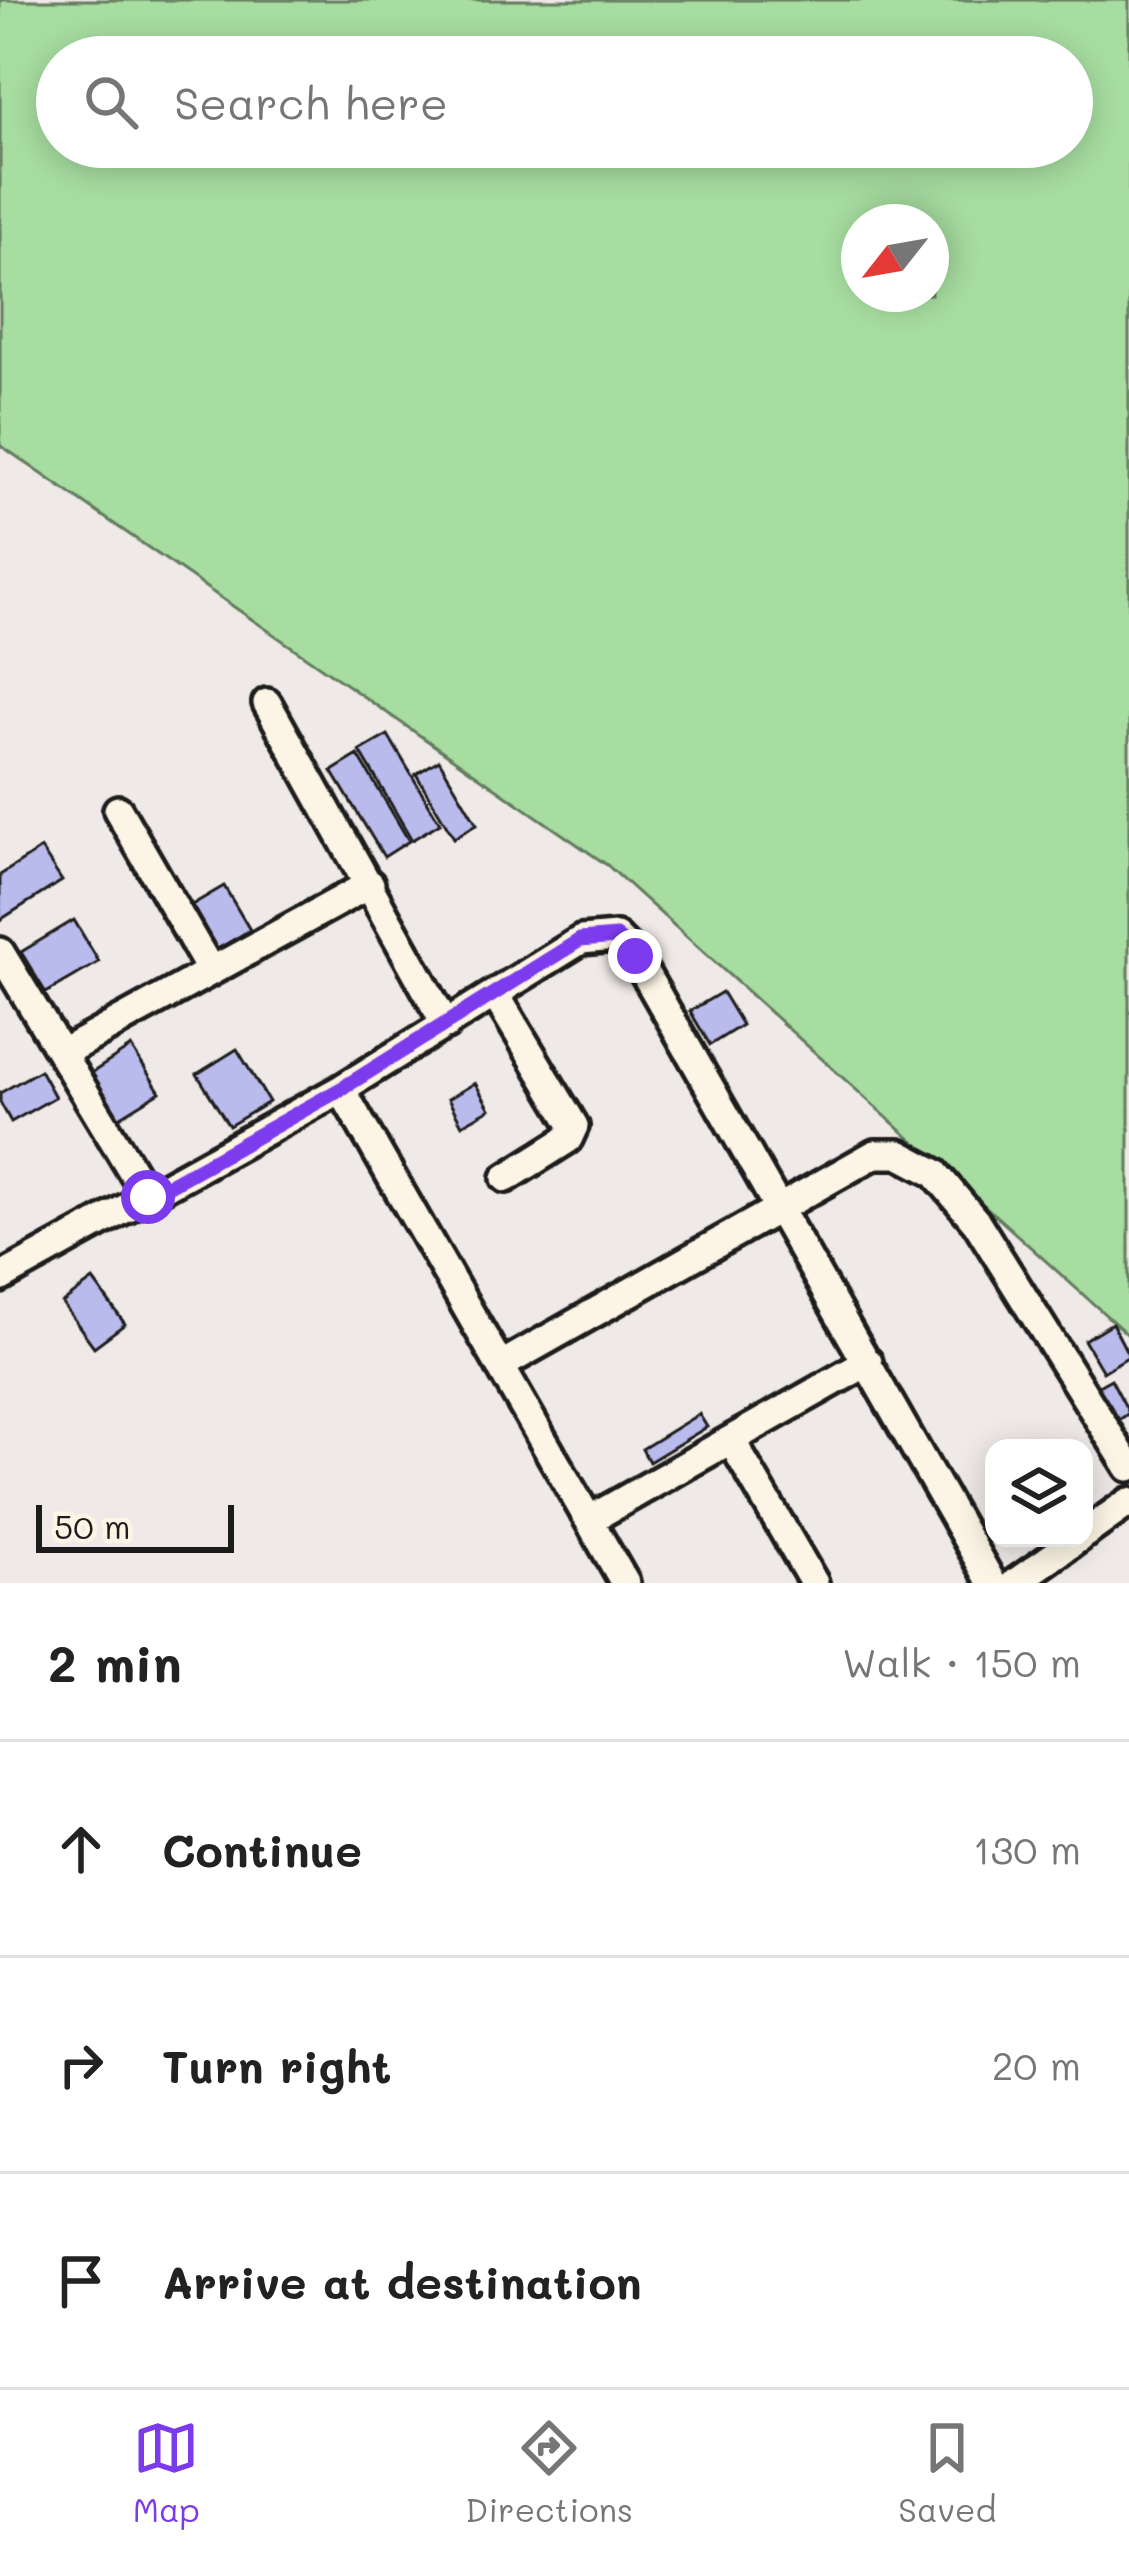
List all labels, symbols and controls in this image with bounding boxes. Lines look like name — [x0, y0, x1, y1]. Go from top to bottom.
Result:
search box — [36, 36, 1093, 168]
icon: search — [78, 69, 144, 135]
text: Search here — [174, 73, 448, 131]
north arrow — [841, 204, 949, 312]
route end — [608, 929, 662, 983]
route start — [121, 1170, 175, 1224]
map controls — [985, 1439, 1093, 1547]
button: layers — [985, 1439, 1093, 1547]
scale bar — [36, 1499, 234, 1552]
text: 50 m — [54, 1504, 130, 1547]
text: 2 min — [48, 1628, 182, 1695]
text: Walk · 150 m — [842, 1636, 1081, 1687]
icon: ahead — [48, 1816, 114, 1882]
text: Continue — [162, 1820, 362, 1878]
text: 130 m — [973, 1823, 1081, 1874]
icon: right — [48, 2032, 114, 2098]
text: Turn right — [162, 2036, 391, 2094]
text: 20 m — [992, 2039, 1081, 2090]
icon: arrive — [48, 2248, 114, 2314]
text: Arrive at destination — [162, 2252, 642, 2310]
tab: Map — [133, 2415, 200, 2530]
tab: Directions — [465, 2415, 633, 2530]
tab: Saved — [898, 2415, 996, 2530]

